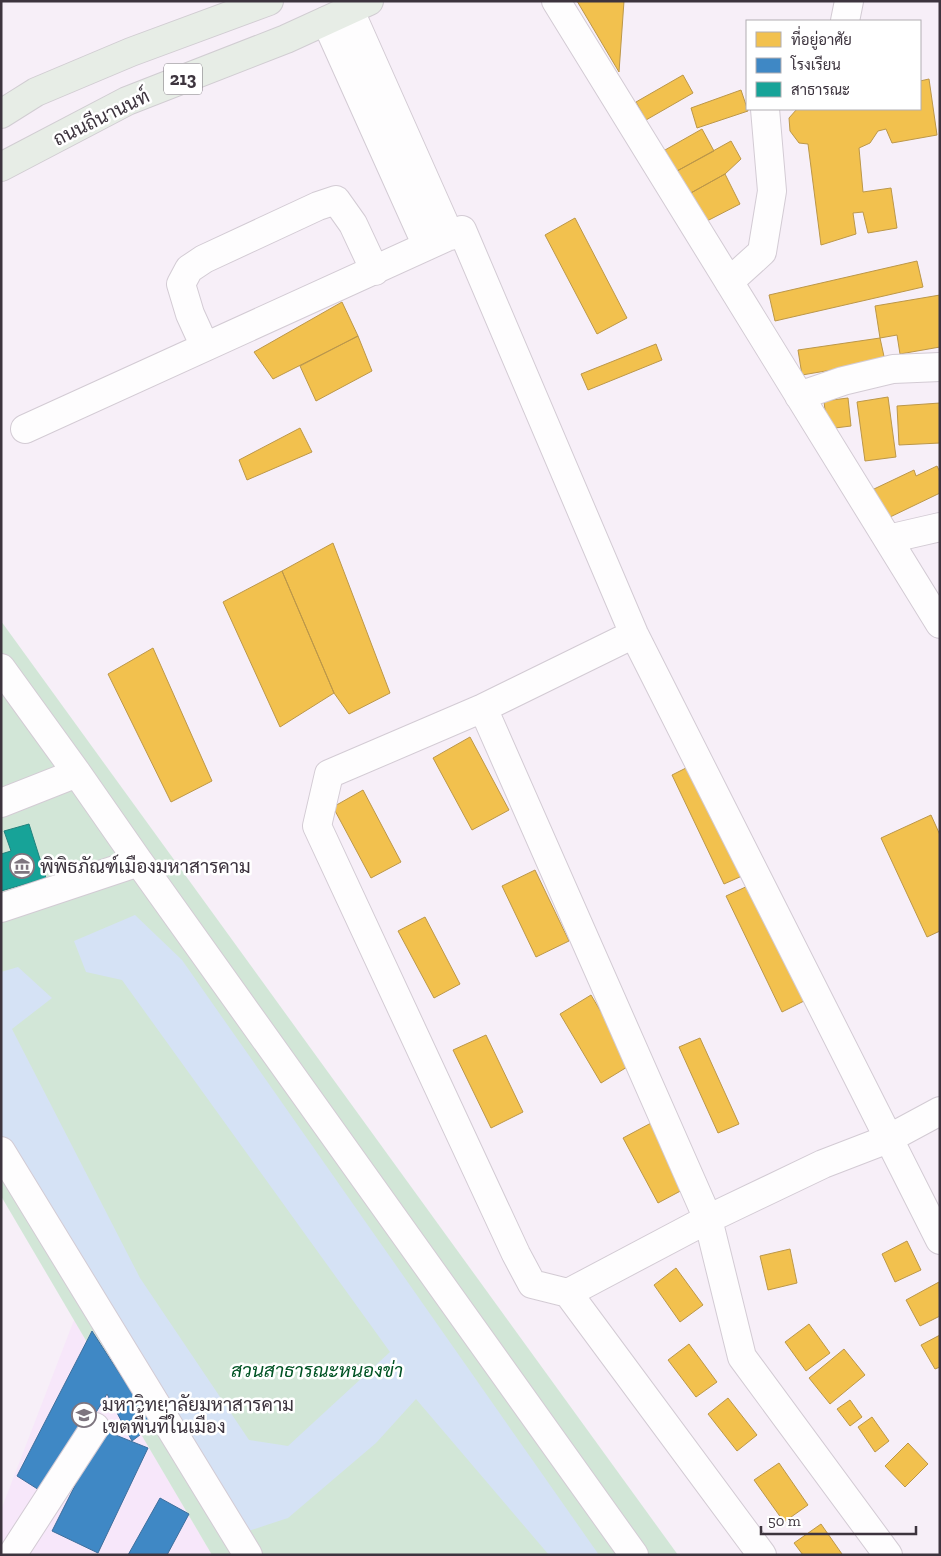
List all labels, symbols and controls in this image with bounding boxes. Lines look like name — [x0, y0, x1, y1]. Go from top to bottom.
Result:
legend — [746, 20, 921, 110]
text: ที่อยู่อาศัย — [791, 25, 852, 50]
text: โรงเรียน — [790, 55, 841, 74]
road number: 213 — [164, 64, 202, 95]
text: สาธารณะ — [791, 81, 850, 99]
street label: ถนนถีนานนท์ — [49, 83, 153, 151]
museum icon: พิพิธภัณฑ์เมืองมหาสารคาม — [9, 853, 35, 879]
place label: พิพิธภัณฑ์เมืองมหาสารคาม — [40, 854, 251, 878]
park label: สวนสาธารณะหนองข่า — [231, 1359, 403, 1382]
place label: มหาวิทยาลัยมหาสารคาม เขตพื้นที่ในเมือง — [102, 1393, 294, 1438]
school or university icon: มหาวิทยาลัยมหาสารคาม เขตพื้นที่ในเมือง — [71, 1402, 97, 1428]
scale bar — [761, 1504, 916, 1536]
text: 50 m — [768, 1512, 801, 1530]

